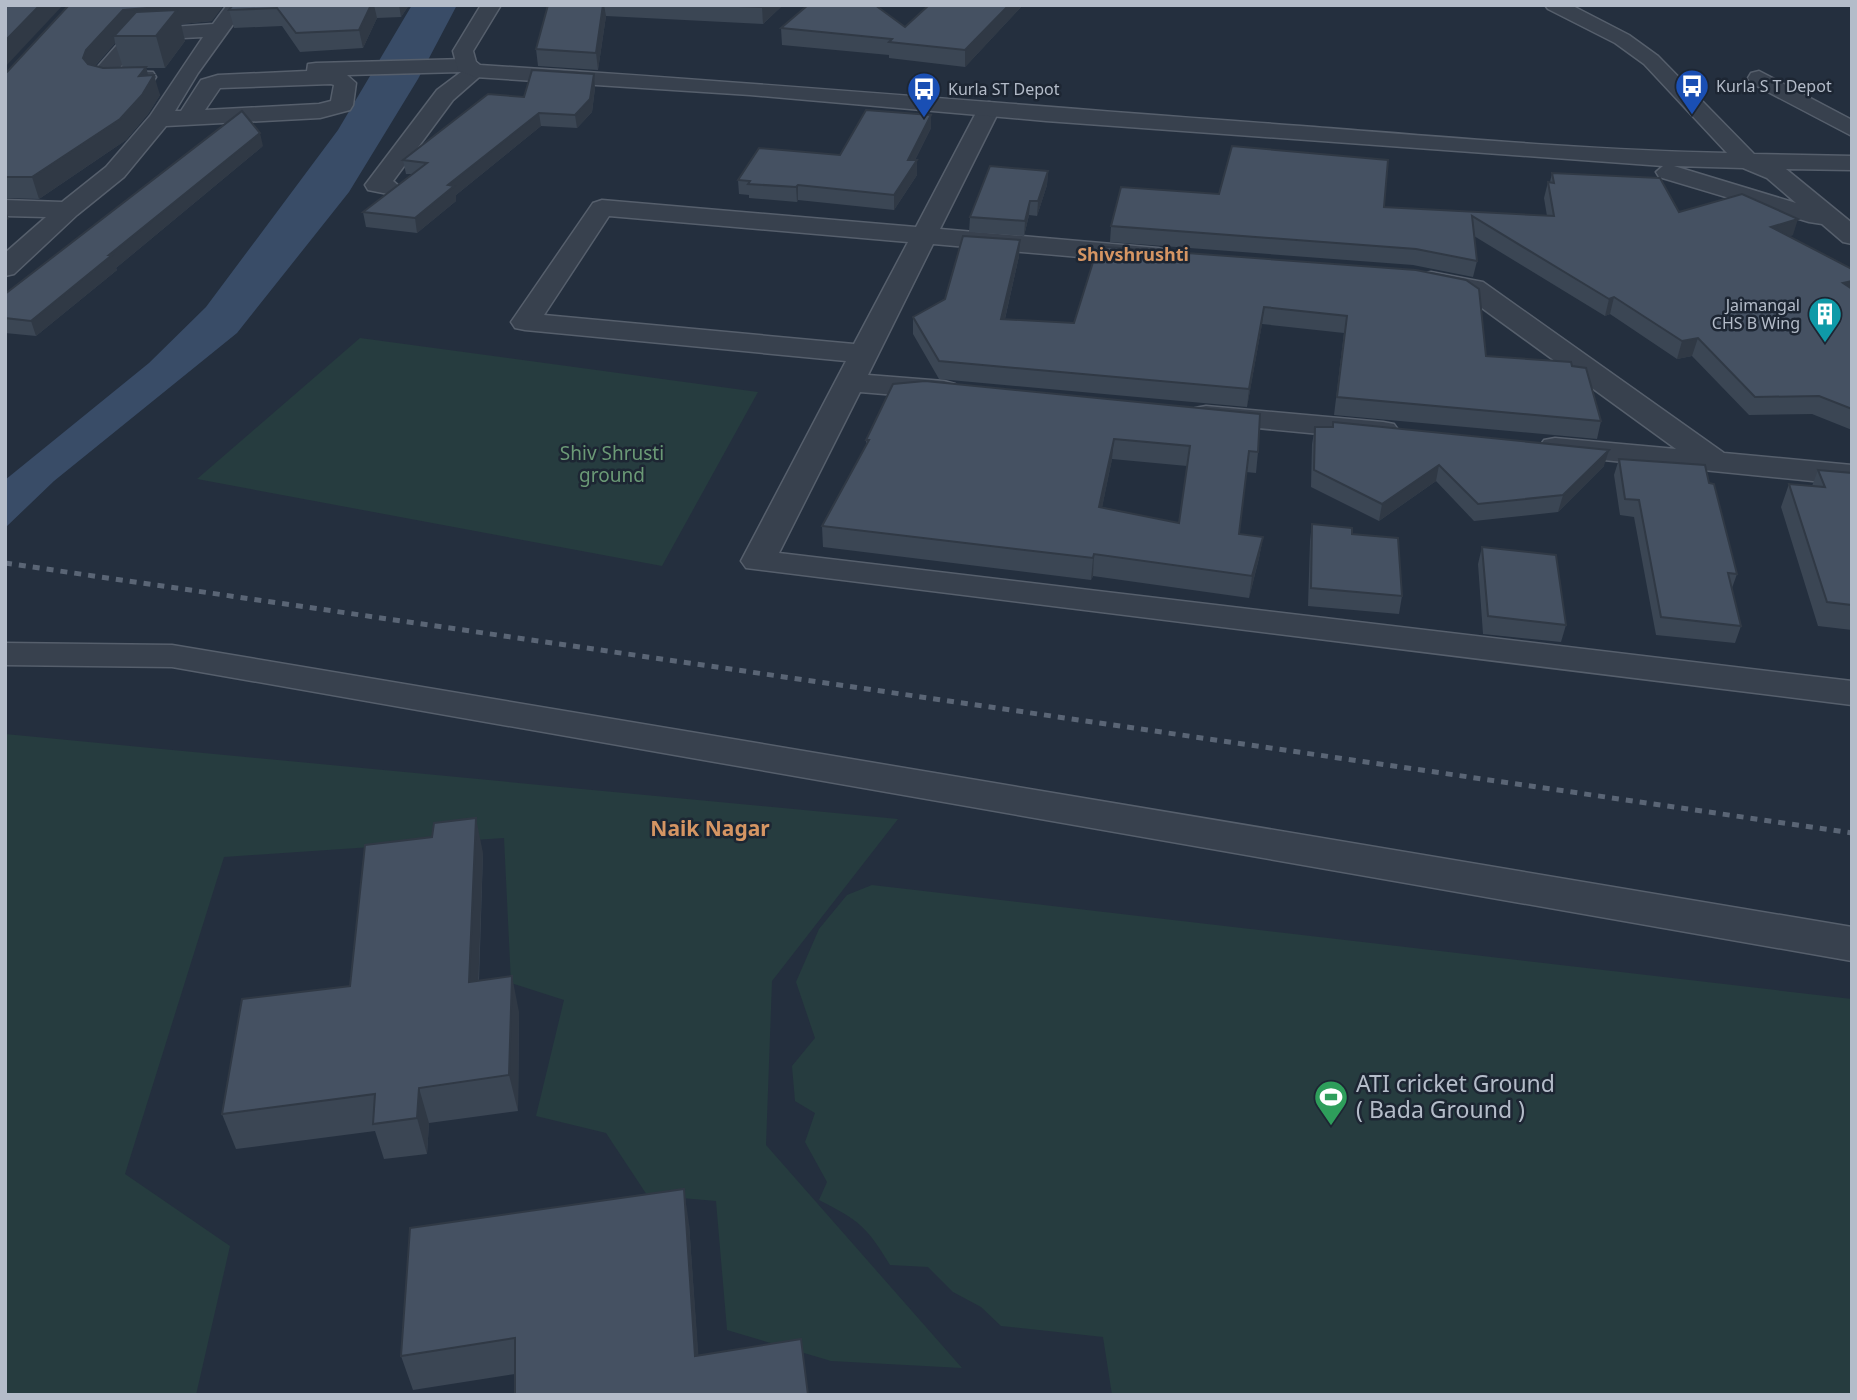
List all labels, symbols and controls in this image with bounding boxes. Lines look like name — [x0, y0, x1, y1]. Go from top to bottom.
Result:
bus stop icon: Kurla S T Depot — [1673, 67, 1711, 116]
bus stop icon: Kurla ST Depot — [905, 70, 943, 119]
place label: Kurla S T Depot — [1716, 75, 1832, 97]
place label: Kurla ST Depot — [948, 78, 1060, 100]
district label: Shivshrushti — [1077, 242, 1189, 266]
place label: Jaimangal CHS B Wing — [1712, 294, 1800, 334]
building icon: Jaimangal CHS B Wing — [1806, 295, 1844, 344]
park label: Shiv Shrusti ground — [560, 440, 664, 488]
district label: Naik Nagar — [650, 814, 770, 842]
place label: ATI cricket Ground ( Bada Ground ) — [1356, 1067, 1555, 1125]
sports icon: ATI cricket Ground ( Bada Ground ) — [1312, 1078, 1350, 1127]

